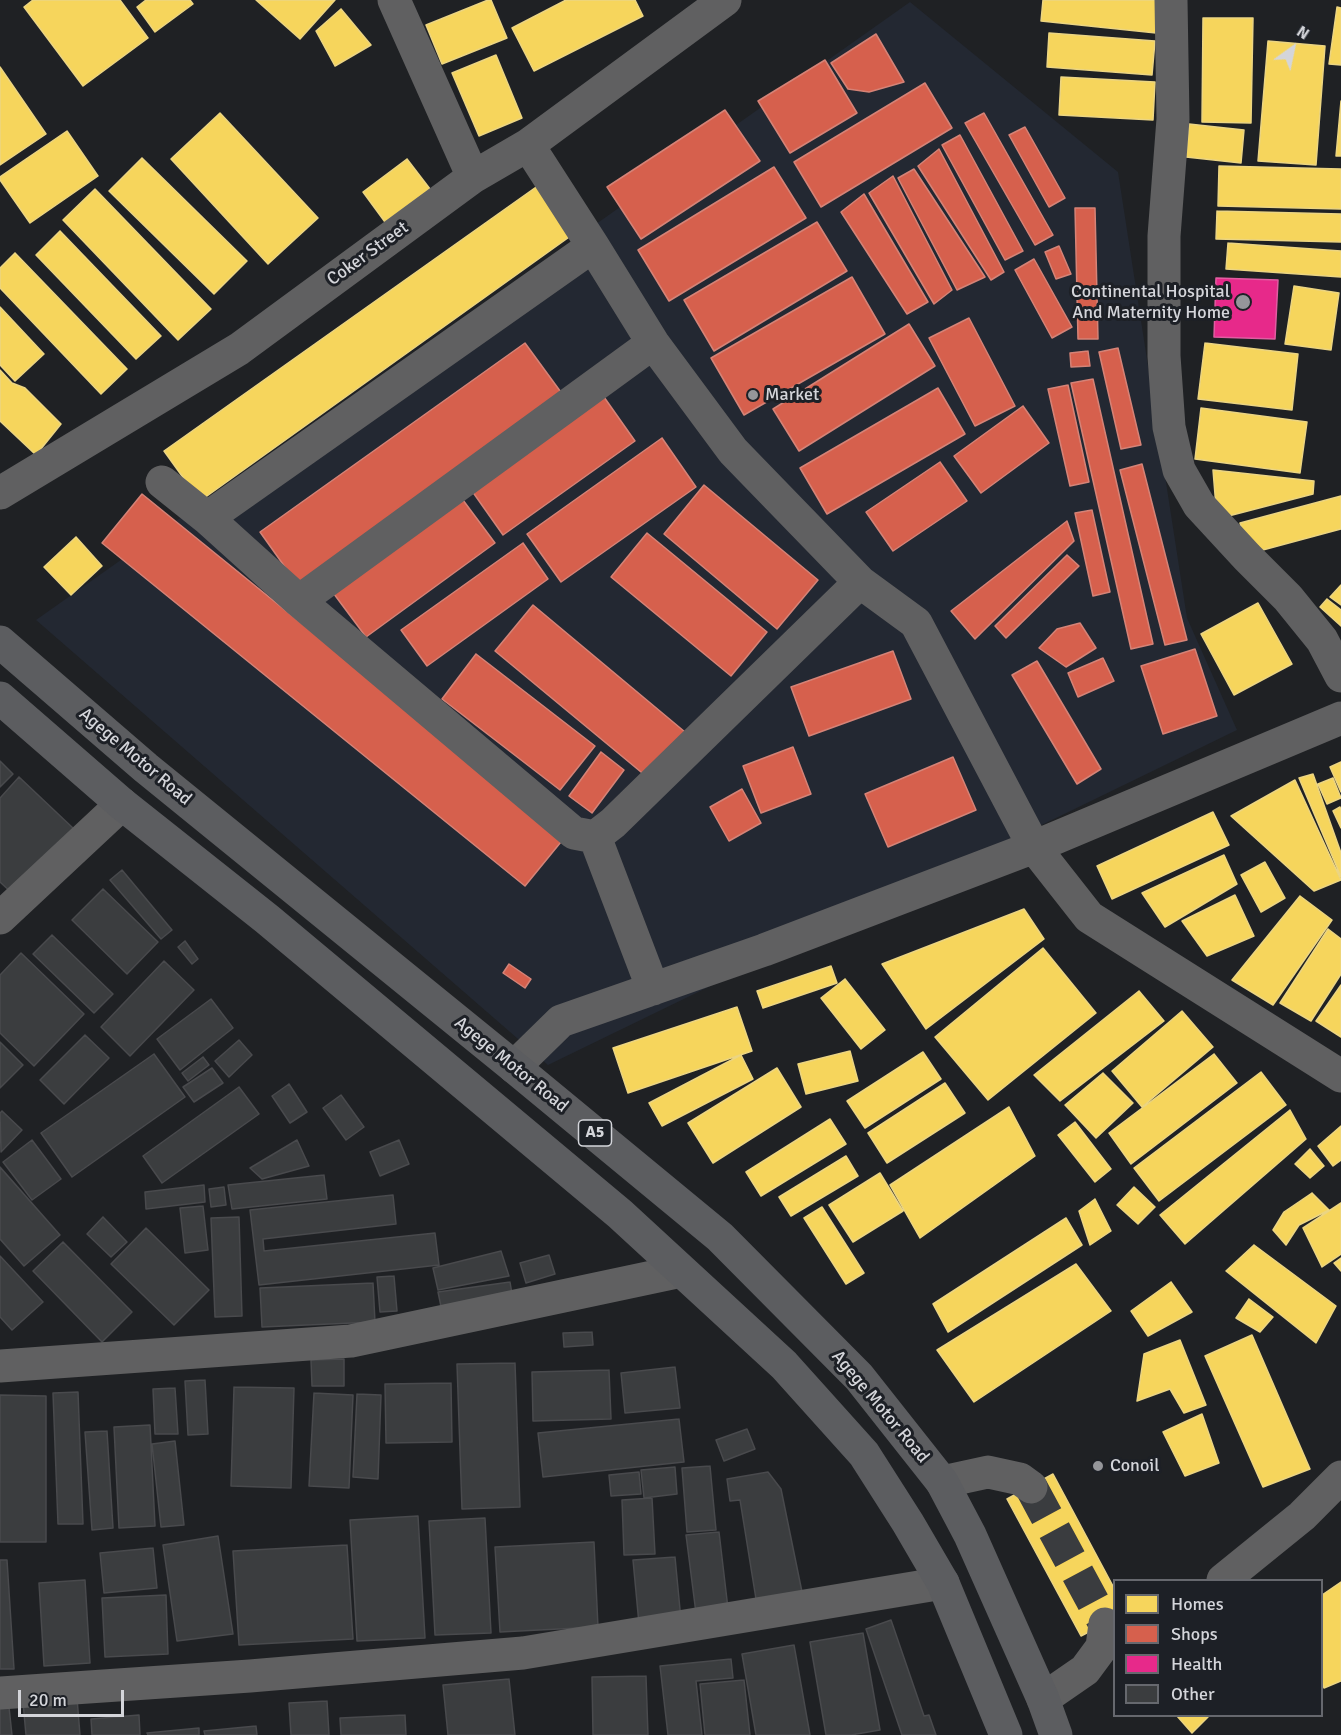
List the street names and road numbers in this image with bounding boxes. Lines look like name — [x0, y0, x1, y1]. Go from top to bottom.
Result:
street label: Coker Street — [323, 217, 413, 291]
street label: Agege Motor Road — [74, 704, 196, 810]
street label: Agege Motor Road — [450, 1012, 572, 1118]
road number: A5 — [578, 1120, 612, 1146]
street label: Agege Motor Road — [827, 1346, 933, 1468]

